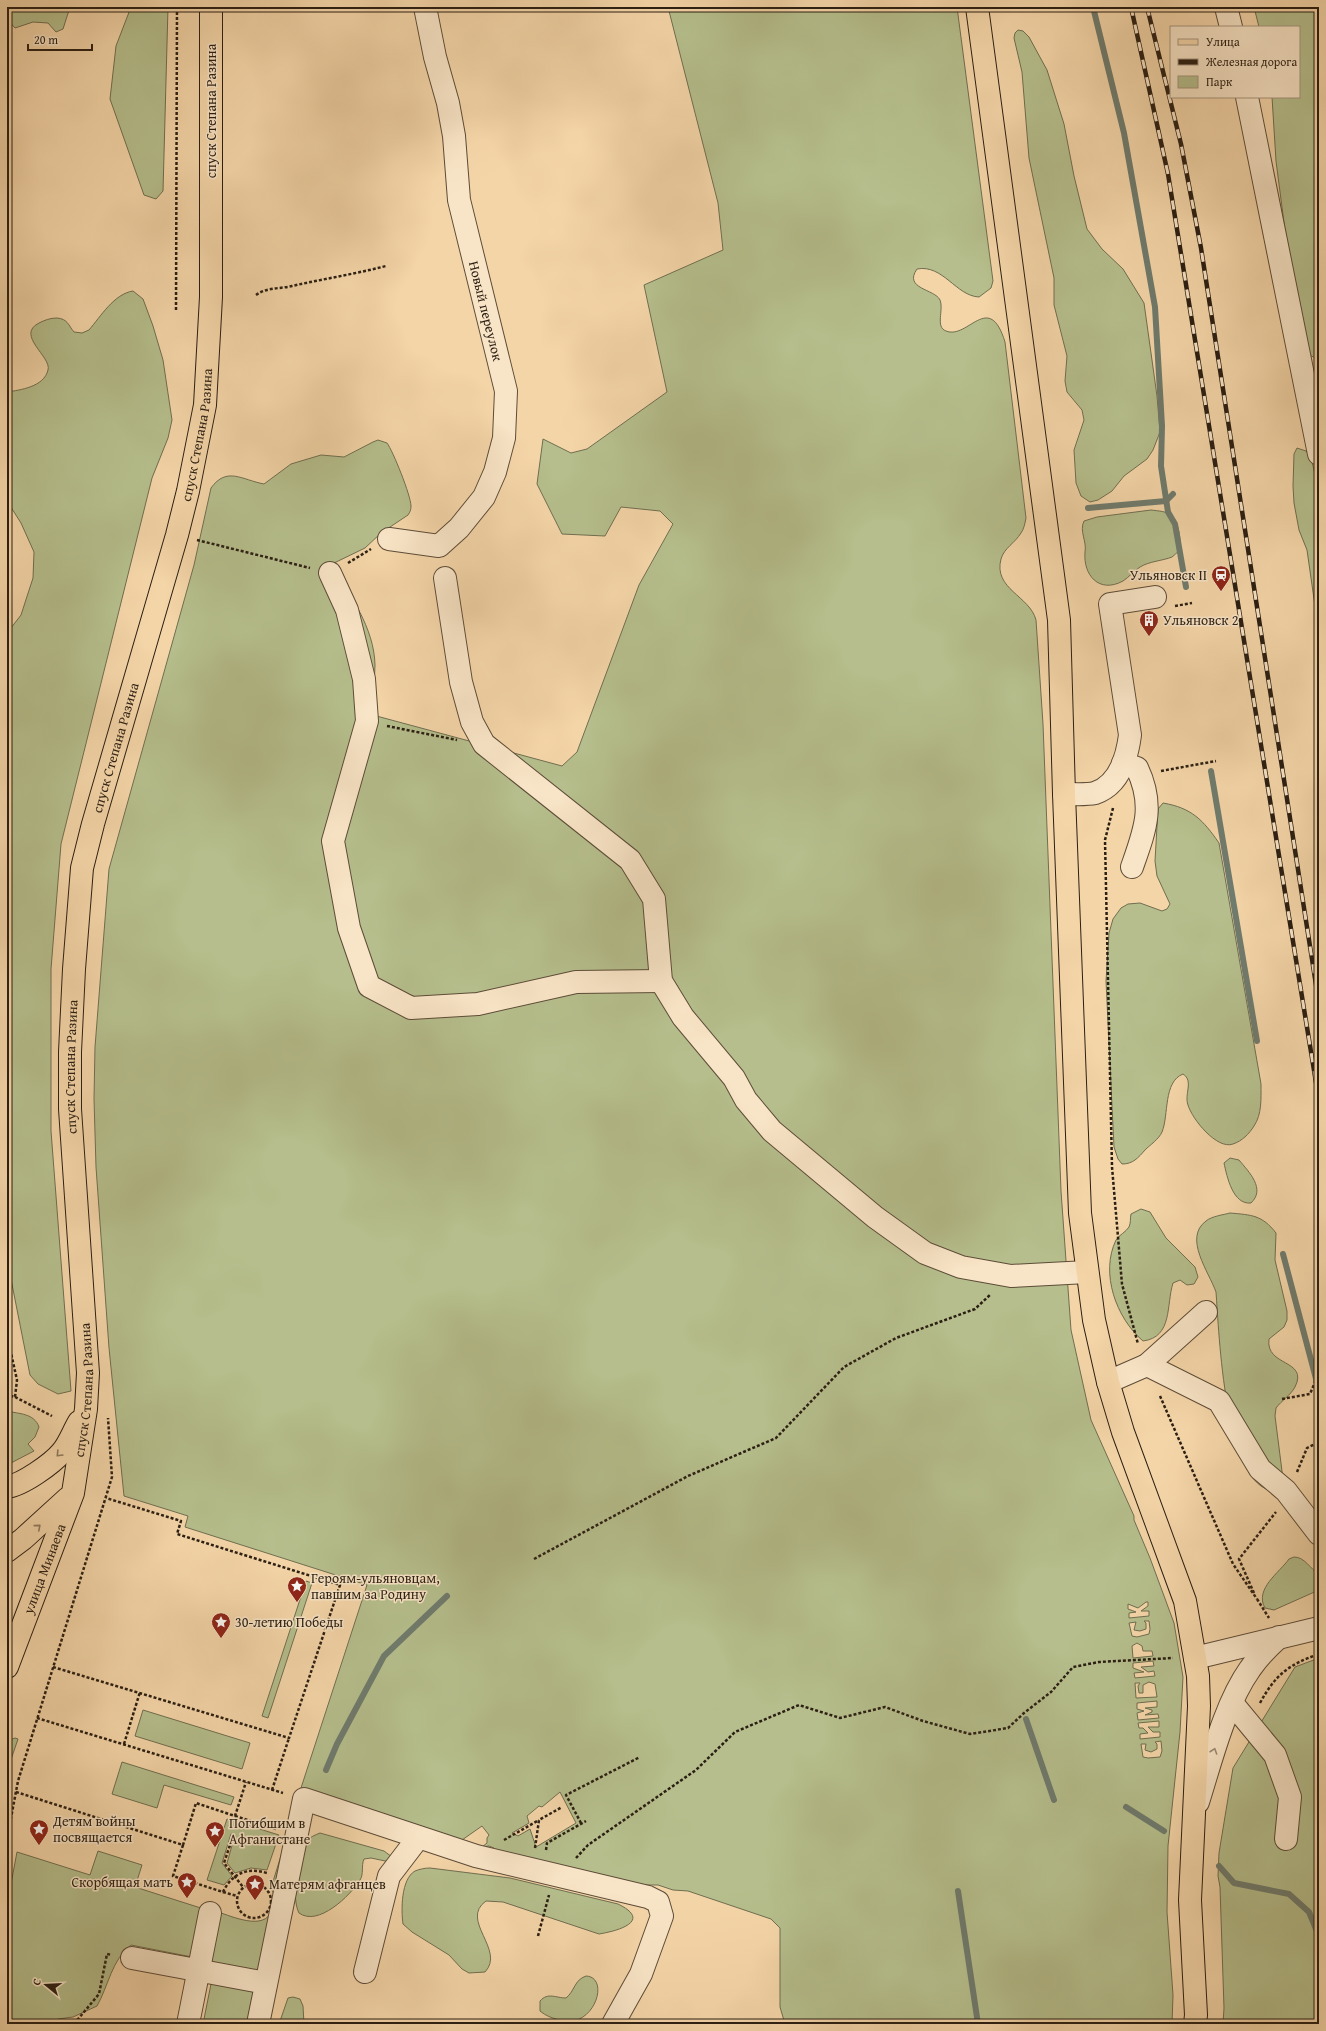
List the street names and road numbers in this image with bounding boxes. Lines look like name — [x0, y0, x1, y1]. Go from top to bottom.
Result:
street label: спуск Степана Разина — [201, 43, 221, 178]
street label: Новый переулок — [464, 259, 508, 364]
street label: спуск Степана Разина — [176, 367, 217, 503]
street label: спуск Степана Разина — [87, 680, 144, 815]
street label: спуск Степана Разина — [60, 999, 83, 1135]
street label: спуск Степана Разина — [69, 1322, 98, 1458]
street label: улица Минаева — [18, 1520, 71, 1618]

